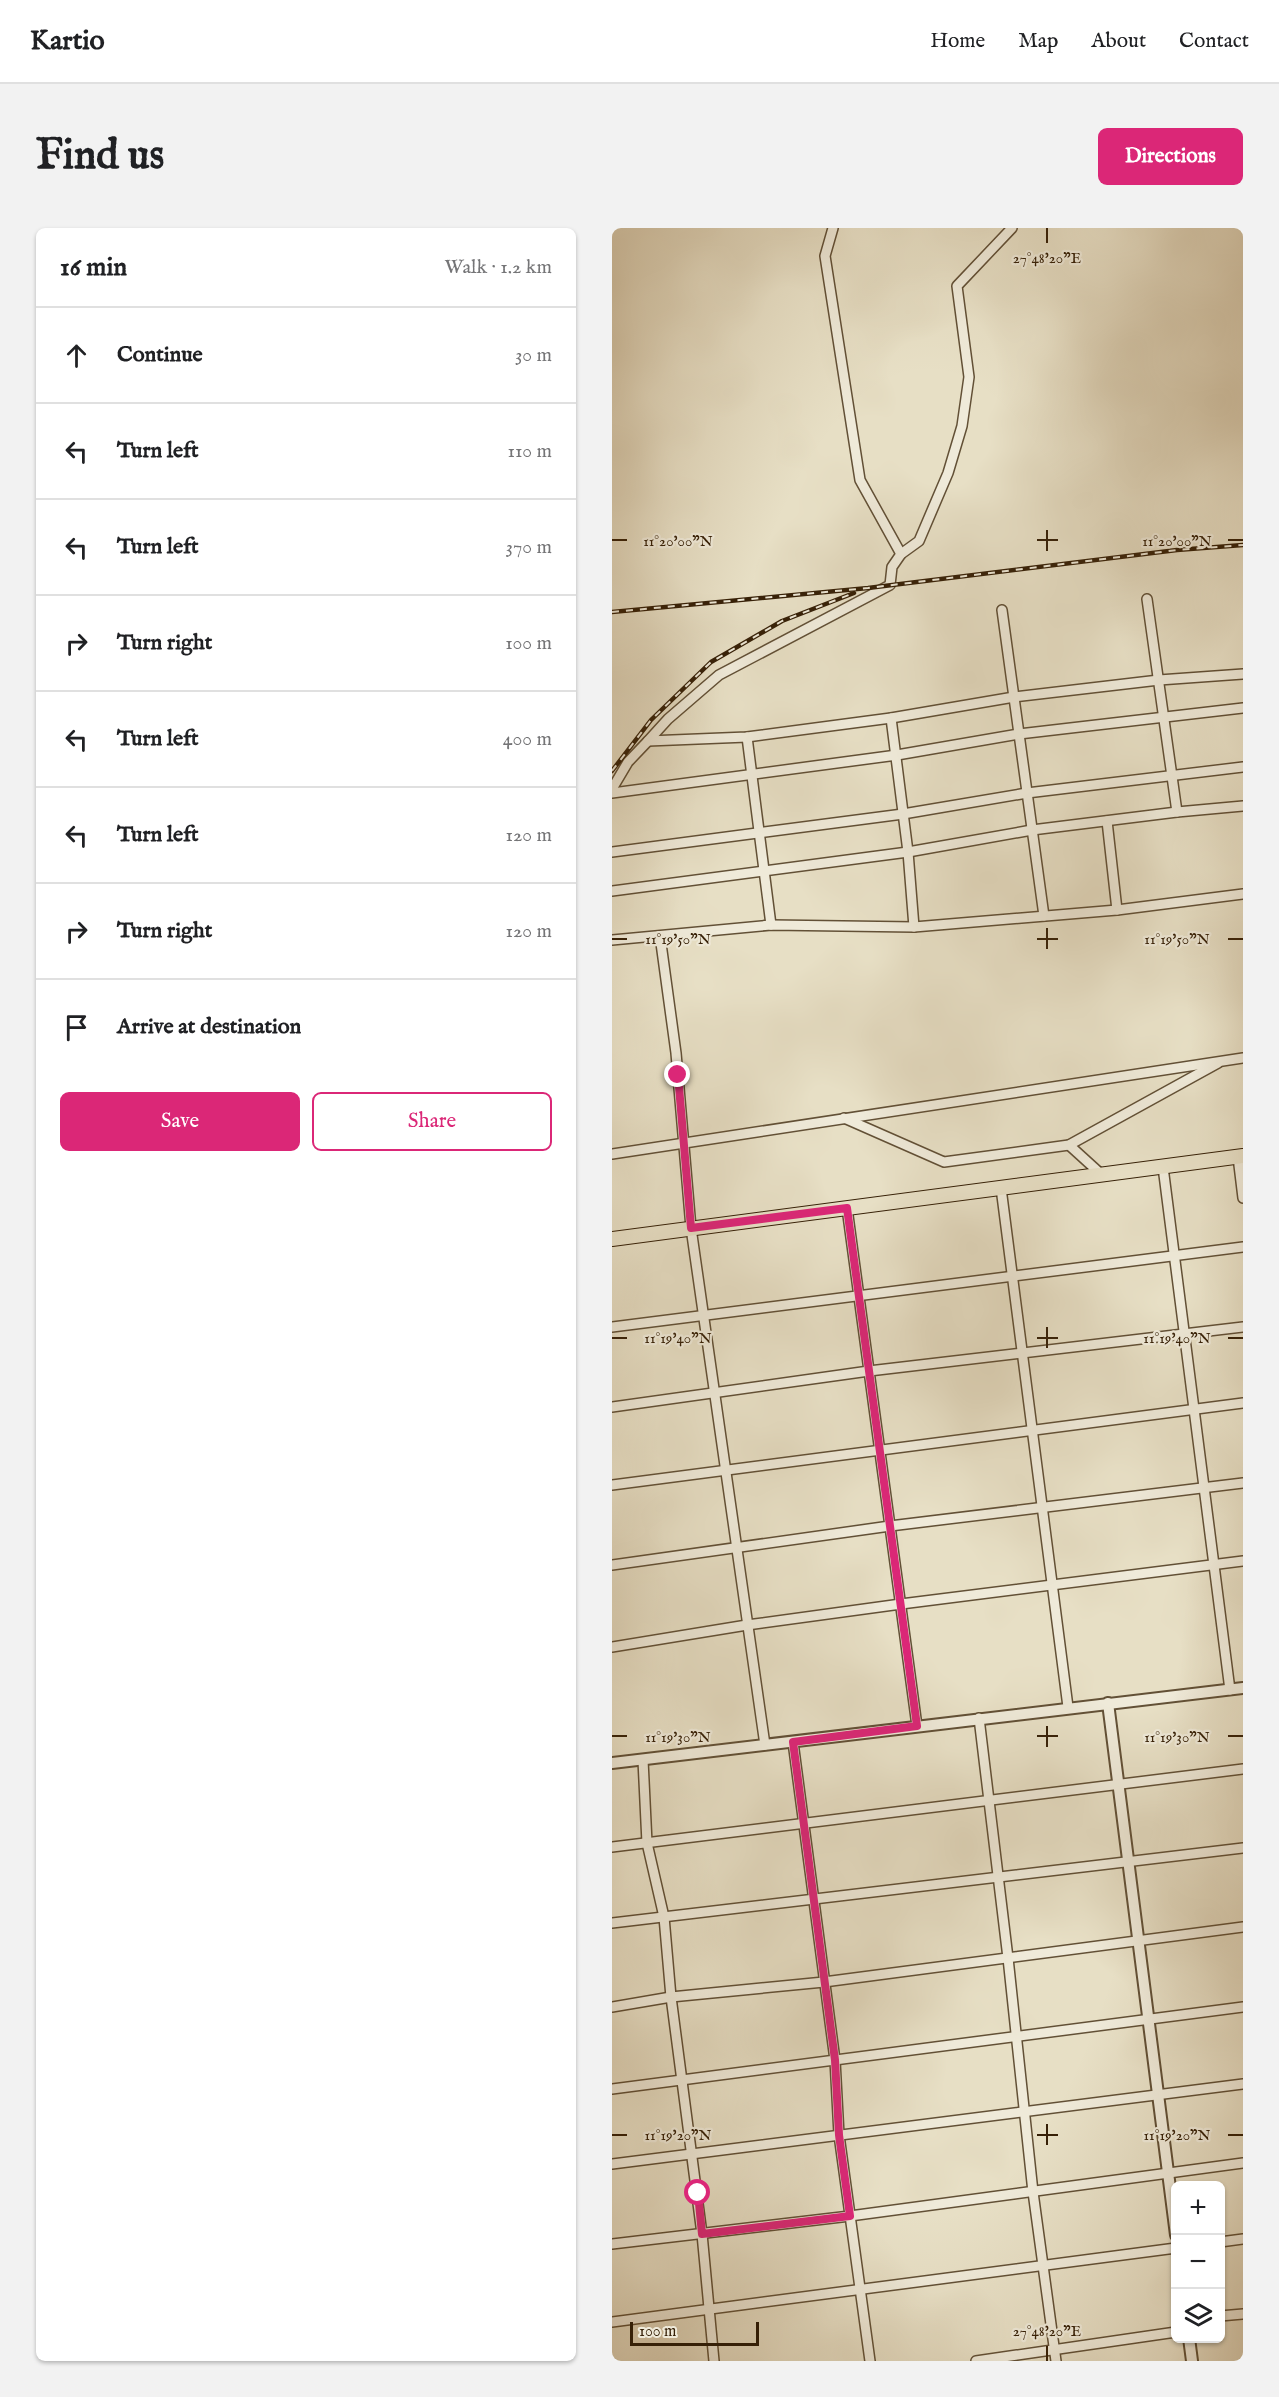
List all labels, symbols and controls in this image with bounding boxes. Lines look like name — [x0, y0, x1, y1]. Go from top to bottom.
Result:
text: Kartio — [30, 24, 105, 59]
text: Home — [930, 28, 985, 55]
text: Map — [1018, 28, 1058, 55]
text: About — [1091, 28, 1146, 55]
text: Contact — [1179, 28, 1249, 55]
button: Directions — [1098, 128, 1243, 185]
text: Find us — [36, 130, 164, 183]
text: 27°48'20"E — [1013, 249, 1081, 268]
text: 16 min — [60, 251, 127, 284]
text: Walk · 1.2 km — [445, 255, 552, 280]
icon: ahead — [60, 339, 93, 372]
text: Continue — [117, 341, 203, 369]
text: 30 m — [515, 343, 552, 368]
icon: left — [60, 435, 93, 468]
text: Turn left — [117, 437, 199, 465]
text: 110 m — [508, 439, 552, 464]
icon: left — [60, 531, 93, 564]
text: 11°20'00"N — [643, 532, 713, 551]
text: 11°20'00"N — [1142, 532, 1212, 551]
text: Turn left — [117, 533, 199, 561]
text: 370 m — [506, 535, 552, 560]
icon: right — [60, 627, 93, 660]
text: Turn right — [117, 629, 212, 657]
text: 100 m — [505, 631, 552, 656]
icon: left — [60, 723, 93, 756]
text: Turn left — [117, 725, 199, 753]
text: 400 m — [503, 727, 552, 752]
icon: left — [60, 819, 93, 852]
text: Turn left — [117, 821, 199, 849]
text: 120 m — [506, 823, 552, 848]
icon: right — [60, 915, 93, 948]
text: Turn right — [117, 917, 212, 945]
text: 120 m — [506, 919, 552, 944]
text: 11°19'50"N — [645, 930, 711, 949]
text: 11°19'50"N — [1144, 930, 1210, 949]
icon: arrive — [60, 1011, 93, 1044]
text: Arrive at destination — [117, 1013, 301, 1041]
route end — [664, 1061, 690, 1087]
button: Save — [60, 1092, 300, 1151]
button: Share — [312, 1092, 552, 1151]
text: 11°19'40"N — [644, 1329, 712, 1348]
text: 11°19'40"N — [1143, 1329, 1211, 1348]
text: 11°19'30"N — [645, 1728, 711, 1747]
text: 11°19'30"N — [1144, 1728, 1210, 1747]
text: 11°19'20"N — [644, 2126, 712, 2145]
text: 11°19'20"N — [1143, 2126, 1211, 2145]
route start — [684, 2179, 710, 2205]
map controls — [1171, 2181, 1225, 2343]
button: + — [1171, 2181, 1225, 2235]
button: − — [1171, 2235, 1225, 2289]
button: layers — [1171, 2289, 1225, 2343]
scale bar — [630, 2319, 759, 2346]
text: 100 m — [639, 2322, 676, 2342]
text: 27°48'20"E — [1013, 2322, 1081, 2341]

